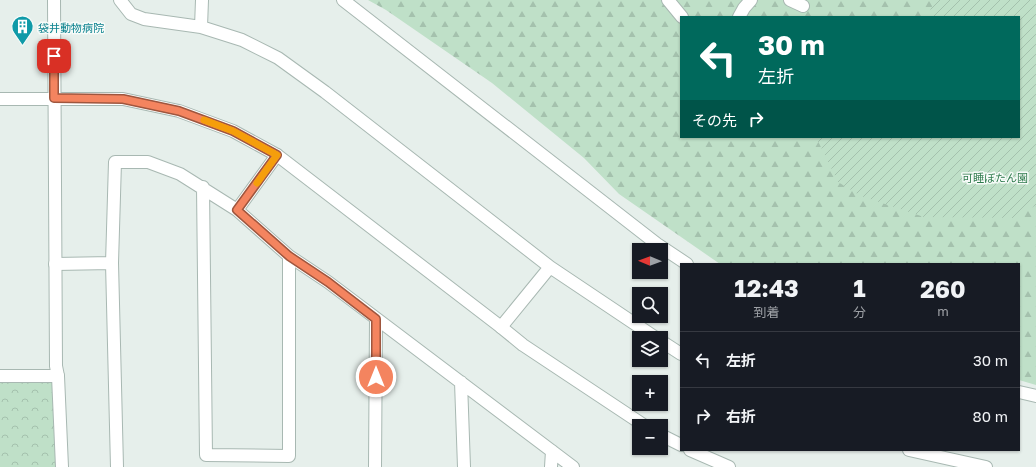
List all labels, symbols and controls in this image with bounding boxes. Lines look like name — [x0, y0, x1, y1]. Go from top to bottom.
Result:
building icon: 袋井動物病院 — [10, 14, 36, 47]
place label: 袋井動物病院 — [38, 21, 104, 34]
text: 30 m — [758, 28, 825, 61]
icon: left — [692, 32, 744, 84]
pin — [37, 39, 71, 73]
icon: arrive — [43, 45, 65, 67]
text: 左折 — [758, 65, 794, 87]
icon: right — [745, 108, 767, 130]
text: その先 — [692, 111, 737, 129]
park label: 可睡ぼたん園 — [962, 171, 1028, 184]
north arrow — [632, 243, 668, 279]
map controls — [632, 243, 668, 455]
text: 12:43 — [734, 273, 799, 302]
text: 1 — [853, 273, 866, 302]
text: 260 — [920, 274, 966, 303]
button: search — [632, 287, 668, 323]
text: m — [937, 303, 949, 319]
text: 到着 — [753, 304, 779, 320]
text: 分 — [853, 304, 866, 320]
button: layers — [632, 331, 668, 367]
icon: left — [692, 349, 714, 371]
text: 左折 — [726, 351, 756, 369]
text: 30 m — [973, 351, 1008, 369]
position arrow — [355, 356, 397, 398]
button: + — [632, 375, 668, 411]
icon: right — [692, 405, 714, 427]
text: 右折 — [726, 407, 756, 425]
text: 80 m — [973, 407, 1008, 425]
button: − — [632, 419, 668, 455]

